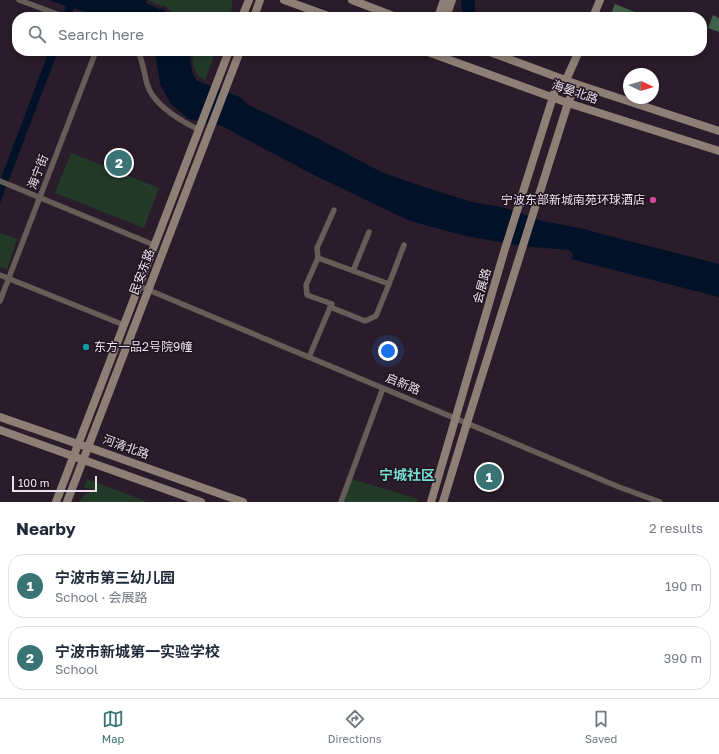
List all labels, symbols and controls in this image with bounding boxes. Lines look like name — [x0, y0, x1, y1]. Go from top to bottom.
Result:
search box — [12, 12, 707, 56]
icon: search — [26, 23, 48, 45]
text: Search here — [58, 25, 144, 43]
north arrow — [623, 68, 659, 104]
street label: 海晏北路 — [550, 77, 600, 106]
pin: 2 — [106, 148, 132, 178]
street label: 海宁街 — [24, 152, 51, 191]
place label: 宁波东部新城南苑环球酒店 — [501, 192, 645, 207]
marker: 宁波东部新城南苑环球酒店 — [648, 195, 658, 205]
street label: 民安东路 — [126, 247, 157, 297]
street label: 会展路 — [469, 266, 494, 305]
place label: 东方一品2号院9幢 — [94, 339, 192, 354]
your location — [378, 341, 398, 361]
marker: 东方一品2号院9幢 — [81, 342, 91, 352]
street label: 启新路 — [384, 370, 423, 397]
street label: 河清北路 — [101, 431, 151, 462]
pin: 1 — [476, 462, 502, 492]
district label: 宁城社区 — [379, 466, 435, 483]
scale bar — [12, 474, 97, 493]
text: 100 m — [18, 476, 49, 489]
text: Nearby — [16, 518, 76, 539]
text: 2 results — [649, 520, 703, 536]
text: 宁波市第三幼儿园 — [55, 568, 175, 586]
text: 1 — [27, 578, 33, 594]
text: 190 m — [665, 578, 702, 594]
text: School · 会展路 — [55, 589, 148, 605]
text: 宁波市新城第一实验学校 — [55, 642, 220, 660]
text: 2 — [26, 650, 34, 666]
text: 390 m — [664, 650, 702, 666]
text: School — [55, 661, 98, 677]
tab: Map — [102, 708, 124, 745]
tab: Directions — [328, 708, 382, 745]
tab: Saved — [585, 708, 617, 745]

